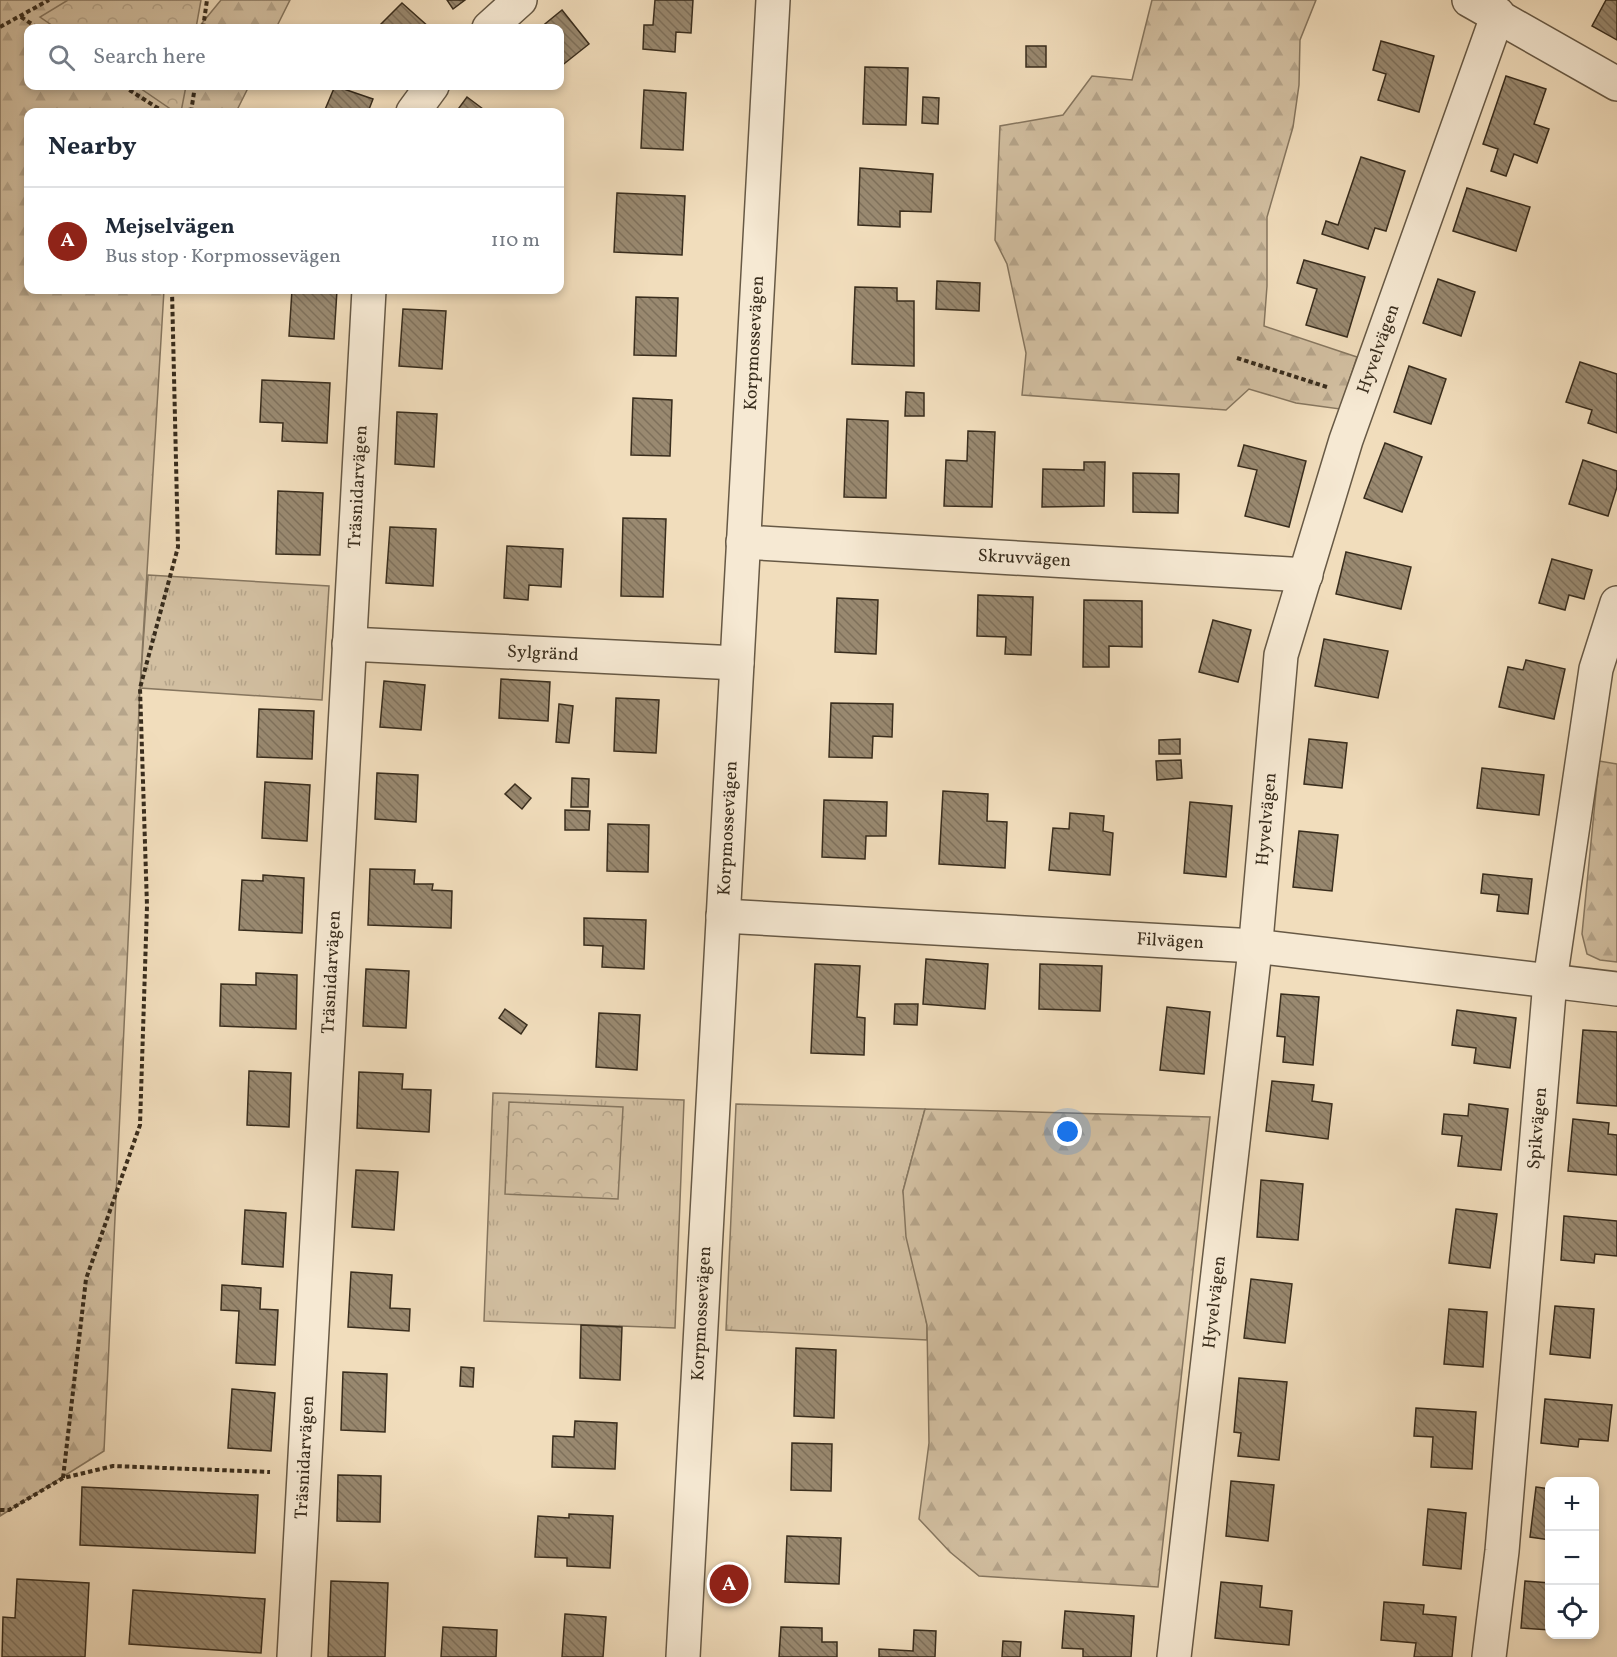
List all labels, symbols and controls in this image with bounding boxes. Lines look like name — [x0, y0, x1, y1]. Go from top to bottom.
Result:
search box — [24, 24, 564, 90]
icon: search — [45, 41, 78, 74]
text: Search here — [93, 42, 206, 73]
text: Nearby — [48, 129, 137, 165]
text: Mejselvägen — [105, 212, 235, 243]
text: A — [60, 227, 75, 255]
text: 110 m — [491, 227, 540, 255]
text: Bus stop · Korpmossevägen — [105, 243, 341, 271]
street label: Korpmossevägen — [738, 274, 771, 411]
street label: Hyvelvägen — [1351, 301, 1406, 397]
street label: Träsnidarvägen — [342, 424, 374, 549]
street label: Skruvvägen — [977, 543, 1072, 574]
street label: Sylgränd — [506, 639, 579, 668]
street label: Korpmossevägen — [712, 760, 744, 896]
street label: Hyvelvägen — [1250, 771, 1283, 867]
street label: Träsnidarvägen — [316, 909, 347, 1035]
street label: Filvägen — [1136, 927, 1205, 956]
street label: Spikvägen — [1522, 1086, 1554, 1170]
your location — [1053, 1117, 1082, 1146]
street label: Korpmossevägen — [686, 1245, 718, 1382]
street label: Hyvelvägen — [1197, 1254, 1232, 1350]
street label: Träsnidarvägen — [289, 1395, 321, 1520]
map controls — [1545, 1477, 1599, 1639]
button: + — [1545, 1477, 1599, 1531]
button: − — [1545, 1531, 1599, 1585]
pin: A — [710, 1562, 748, 1606]
button: locate — [1545, 1585, 1599, 1639]

